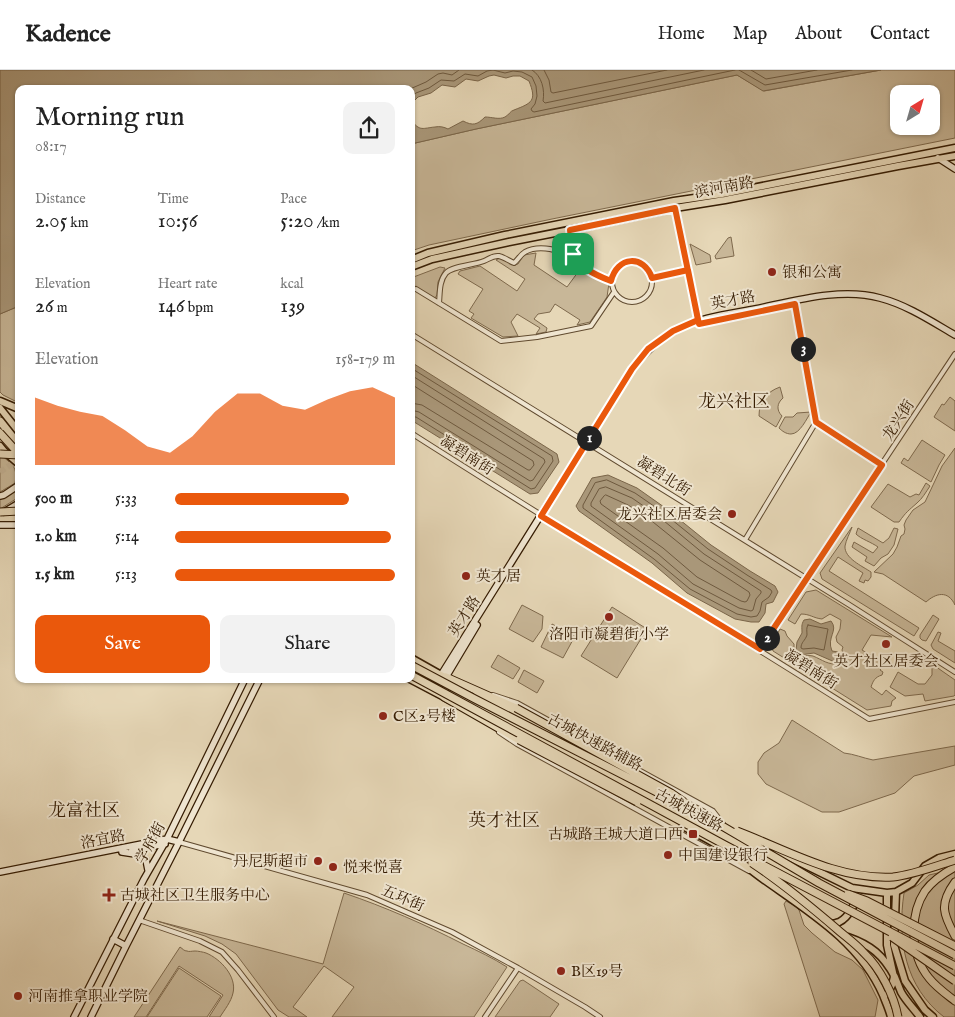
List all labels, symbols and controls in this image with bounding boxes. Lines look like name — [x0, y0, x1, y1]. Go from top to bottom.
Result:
text: Kadence — [25, 19, 111, 50]
text: Home — [658, 23, 705, 46]
text: Map — [733, 23, 767, 46]
text: About — [795, 23, 842, 46]
text: Contact — [870, 23, 930, 46]
north arrow — [890, 85, 940, 135]
map controls — [890, 85, 940, 135]
text: Morning run — [35, 100, 185, 135]
button: share — [343, 102, 395, 154]
text: 08:17 — [35, 137, 67, 157]
street label: 滨河南路 — [693, 173, 755, 202]
text: Distance — [35, 190, 86, 208]
text: Time — [158, 190, 189, 208]
text: Pace — [280, 190, 307, 208]
text: 2.05 — [35, 208, 67, 235]
text: 10:56 — [158, 208, 198, 235]
text: 5:20 — [280, 208, 314, 235]
text: km — [67, 214, 89, 232]
text: /km — [314, 214, 340, 232]
pin — [552, 233, 594, 275]
icon: arrive — [559, 240, 587, 268]
place label: 银和公寓 — [782, 263, 842, 282]
marker: 银和公寓 — [766, 266, 778, 278]
text: Elevation — [35, 275, 91, 293]
text: Heart rate — [158, 275, 217, 293]
text: kcal — [280, 275, 304, 293]
street label: 英才路 — [709, 287, 757, 314]
text: 26 — [35, 293, 54, 320]
text: 146 — [158, 293, 185, 320]
text: 139 — [280, 293, 305, 320]
text: m — [54, 299, 68, 317]
text: bpm — [185, 299, 214, 317]
pin: 3 — [790, 336, 816, 362]
text: 3 — [801, 340, 806, 358]
text: Elevation — [35, 350, 98, 370]
text: 158–179 m — [335, 350, 395, 370]
district label: 龙兴社区 — [698, 391, 770, 414]
street label: 龙兴街 — [878, 396, 919, 444]
pin: 1 — [576, 426, 602, 450]
text: 1 — [587, 429, 592, 447]
street label: 凝碧南街 — [436, 431, 497, 479]
street label: 凝碧北街 — [633, 452, 694, 500]
text: 500 m — [35, 489, 72, 509]
text: 5:33 — [115, 489, 137, 509]
place label: 龙兴社区居委会 — [617, 505, 722, 524]
marker: 龙兴社区居委会 — [726, 508, 738, 520]
text: 1.0 km — [35, 527, 77, 547]
text: 5:14 — [115, 527, 139, 547]
text: 1.5 km — [35, 565, 75, 585]
text: 5:13 — [115, 565, 137, 585]
place label: 英才居 — [476, 567, 521, 586]
marker: 英才居 — [460, 570, 472, 582]
street label: 英才路 — [444, 592, 484, 640]
marker: 洛阳市凝碧街小学 — [603, 611, 615, 623]
button: Save — [35, 615, 210, 673]
button: Share — [220, 615, 395, 673]
place label: 洛阳市凝碧街小学 — [549, 625, 669, 644]
pin: 2 — [754, 626, 780, 650]
text: 2 — [764, 629, 771, 647]
marker: 英才社区居委会 — [880, 638, 892, 650]
street label: 凝碧南街 — [780, 645, 841, 693]
place label: 英才社区居委会 — [833, 652, 939, 671]
place label: C区2号楼 — [393, 707, 456, 726]
street label: 古城快速路辅路 — [544, 709, 646, 775]
marker: C区2号楼 — [377, 710, 389, 722]
street label: 古城快速路 — [651, 784, 726, 836]
district label: 龙富社区 — [48, 800, 120, 823]
district label: 英才社区 — [468, 810, 540, 833]
street label: 学府街 — [131, 819, 170, 868]
place label: 古城路王城大道口西 — [548, 825, 683, 844]
street label: 洛宜路 — [79, 826, 127, 853]
marker: 古城路王城大道口西 — [687, 828, 699, 840]
place label: 中国建设银行 — [678, 846, 768, 865]
marker: 中国建设银行 — [662, 849, 674, 861]
place label: 丹尼斯超市 — [233, 852, 308, 871]
marker: 丹尼斯超市 — [312, 855, 324, 867]
place label: 悦来悦喜 — [343, 858, 403, 877]
marker: 悦来悦喜 — [327, 861, 339, 873]
street label: 五环街 — [378, 881, 427, 916]
place label: 古城社区卫生服务中心 — [120, 886, 270, 905]
marker: 古城社区卫生服务中心 — [102, 888, 116, 902]
place label: B区19号 — [571, 962, 623, 981]
marker: B区19号 — [555, 965, 567, 977]
place label: 河南推拿职业学院 — [28, 987, 148, 1006]
marker: 河南推拿职业学院 — [12, 990, 24, 1002]

